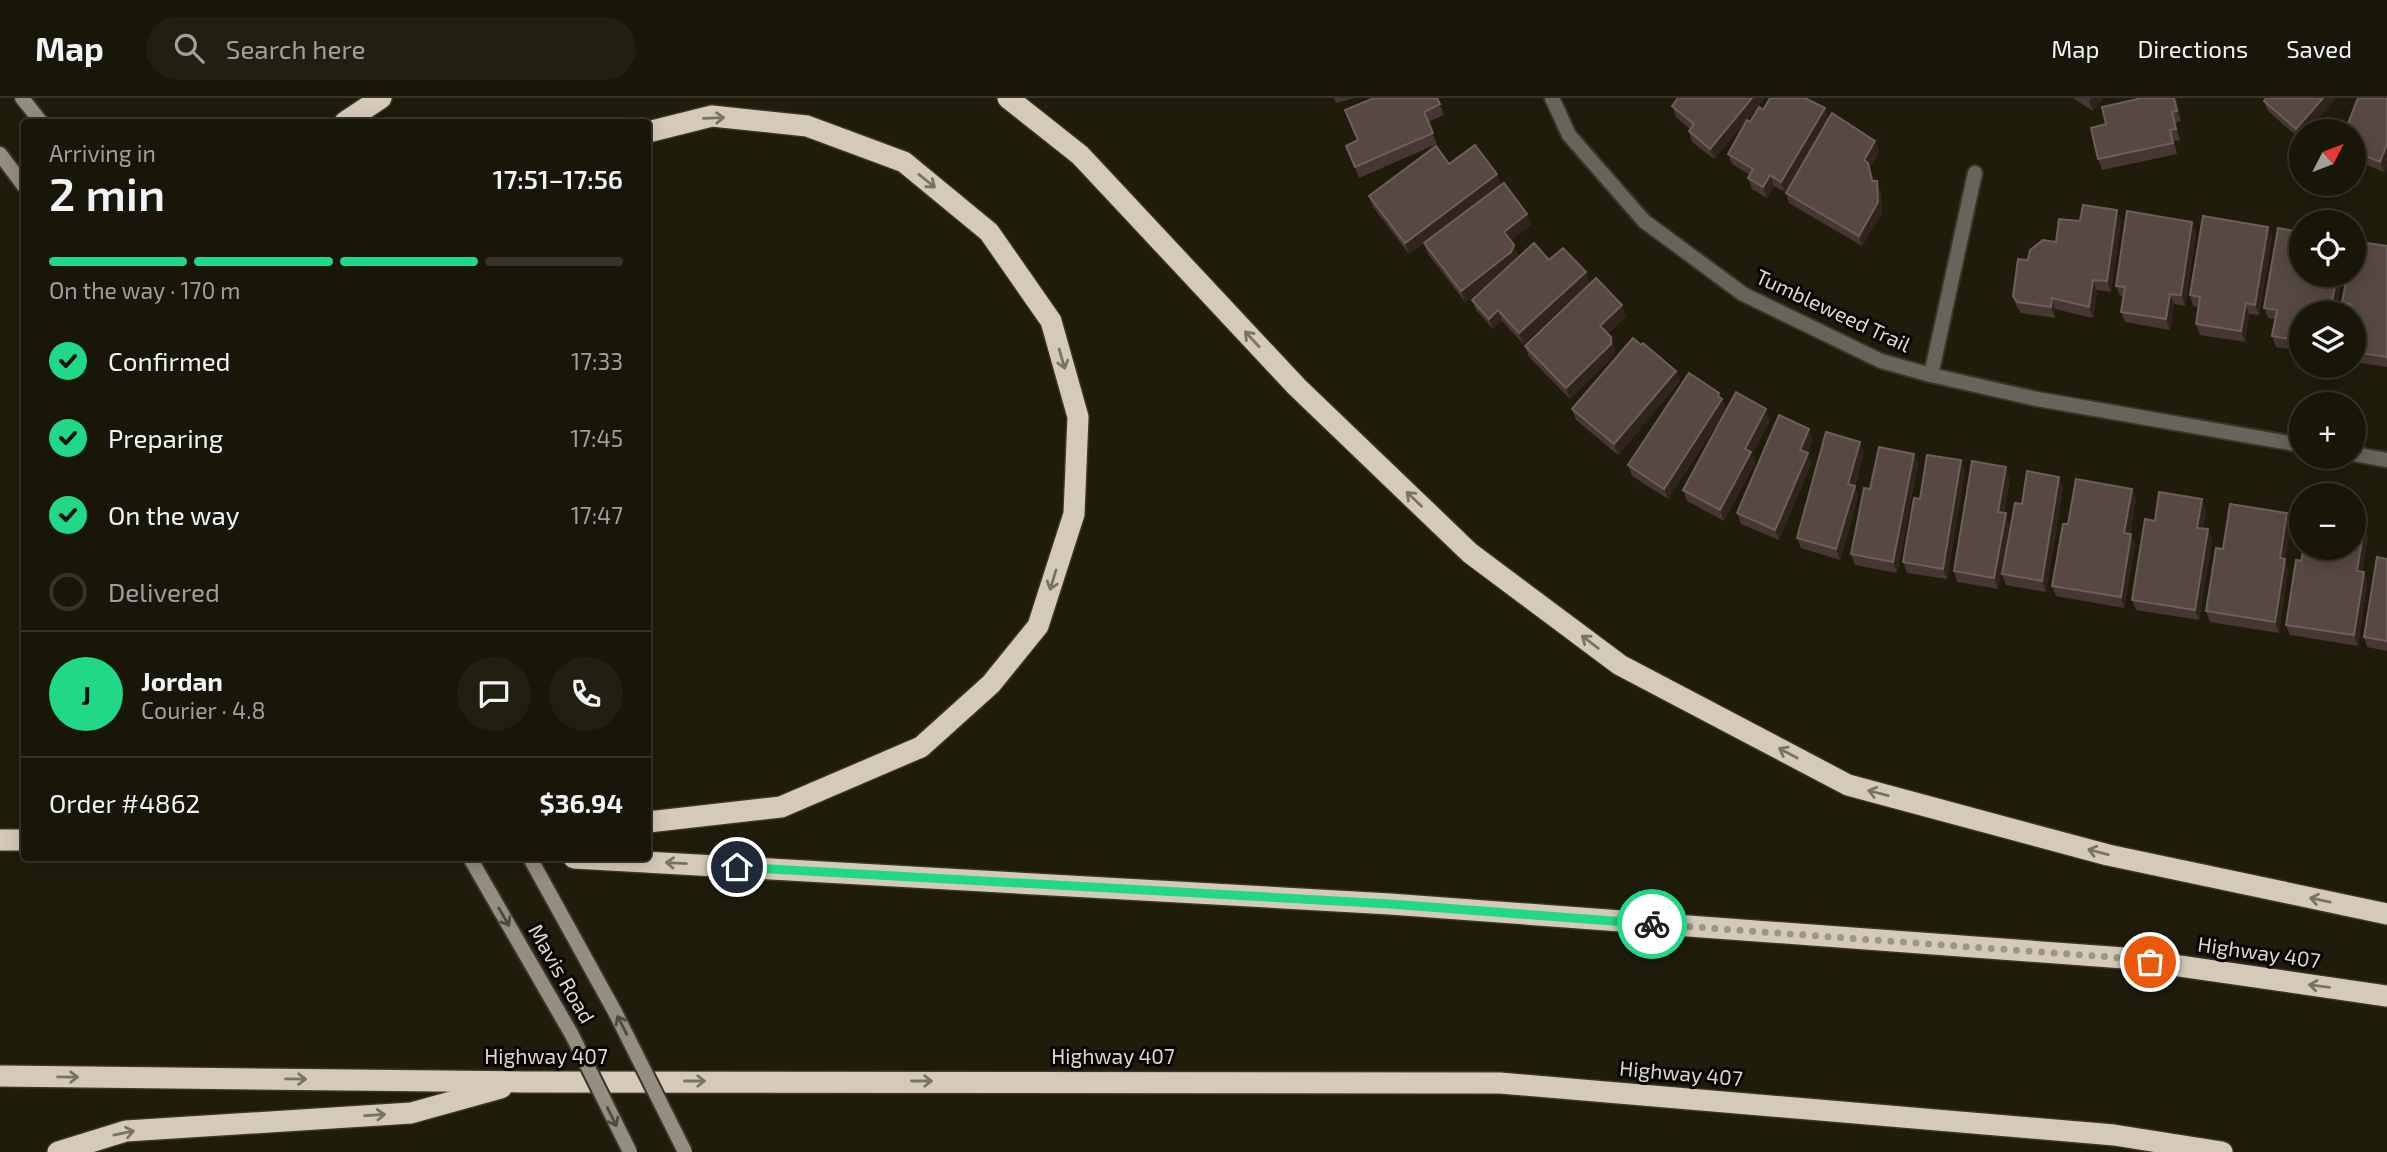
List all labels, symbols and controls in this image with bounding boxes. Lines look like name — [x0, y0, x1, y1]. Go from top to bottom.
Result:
search box — [146, 17, 636, 80]
text: Map — [35, 28, 104, 68]
icon: search — [170, 29, 208, 67]
text: Search here — [226, 33, 365, 64]
text: Map — [2051, 34, 2099, 63]
text: Directions — [2137, 34, 2248, 63]
text: Saved — [2286, 34, 2352, 63]
one-way arrow — [702, 112, 725, 125]
north arrow — [2289, 119, 2366, 196]
map controls — [2289, 119, 2366, 560]
text: Arriving in — [49, 139, 156, 167]
text: 17:51–17:56 — [493, 163, 623, 194]
text: 2 min — [49, 165, 165, 220]
one-way arrow — [918, 173, 936, 189]
button: locate — [2289, 210, 2366, 287]
street label: Tumbleweed Trail — [1752, 263, 1916, 357]
text: On the way · 170 m — [49, 276, 241, 304]
button: layers — [2289, 301, 2366, 378]
one-way arrow — [1244, 331, 1261, 348]
icon: check — [49, 342, 87, 380]
text: Confirmed — [108, 345, 231, 376]
text: 17:33 — [571, 347, 623, 375]
one-way arrow — [1056, 347, 1069, 369]
button: + — [2289, 392, 2366, 469]
icon: check — [49, 419, 87, 457]
text: Preparing — [108, 422, 223, 453]
text: 17:45 — [570, 424, 623, 452]
button: − — [2289, 483, 2366, 560]
one-way arrow — [1406, 490, 1423, 507]
icon: check — [49, 496, 87, 534]
text: On the way — [108, 499, 239, 530]
text: 17:47 — [571, 501, 623, 529]
one-way arrow — [1045, 569, 1058, 591]
text: Delivered — [108, 576, 220, 607]
one-way arrow — [1581, 635, 1600, 649]
button: chat — [457, 657, 531, 731]
button: phone — [549, 657, 623, 731]
text: Jordan — [141, 665, 223, 696]
text: J — [81, 679, 91, 710]
text: Courier · 4.8 — [141, 696, 265, 724]
one-way arrow — [1778, 746, 1799, 759]
one-way arrow — [1867, 786, 1890, 799]
text: Order #4862 — [49, 787, 200, 818]
text: $36.94 — [540, 787, 623, 818]
pin — [707, 837, 767, 897]
one-way arrow — [2087, 845, 2110, 858]
icon: home — [718, 848, 756, 886]
one-way arrow — [665, 857, 688, 870]
courier — [1617, 889, 1687, 959]
one-way arrow — [2309, 892, 2332, 906]
icon: bike — [1633, 905, 1671, 943]
one-way arrow — [497, 906, 511, 926]
street label: Mavis Road — [524, 919, 601, 1027]
street label: Highway 407 — [2196, 931, 2322, 973]
pin — [2120, 932, 2180, 992]
icon: bag — [2131, 943, 2169, 981]
one-way arrow — [2309, 980, 2331, 993]
one-way arrow — [614, 1015, 628, 1036]
street label: Highway 407 — [484, 1043, 608, 1068]
street label: Highway 407 — [1051, 1043, 1175, 1068]
street label: Highway 407 — [1618, 1055, 1744, 1090]
one-way arrow — [56, 1070, 79, 1083]
one-way arrow — [284, 1073, 307, 1086]
one-way arrow — [910, 1074, 933, 1088]
one-way arrow — [683, 1075, 706, 1088]
one-way arrow — [606, 1106, 620, 1127]
one-way arrow — [363, 1109, 386, 1122]
one-way arrow — [112, 1125, 135, 1139]

